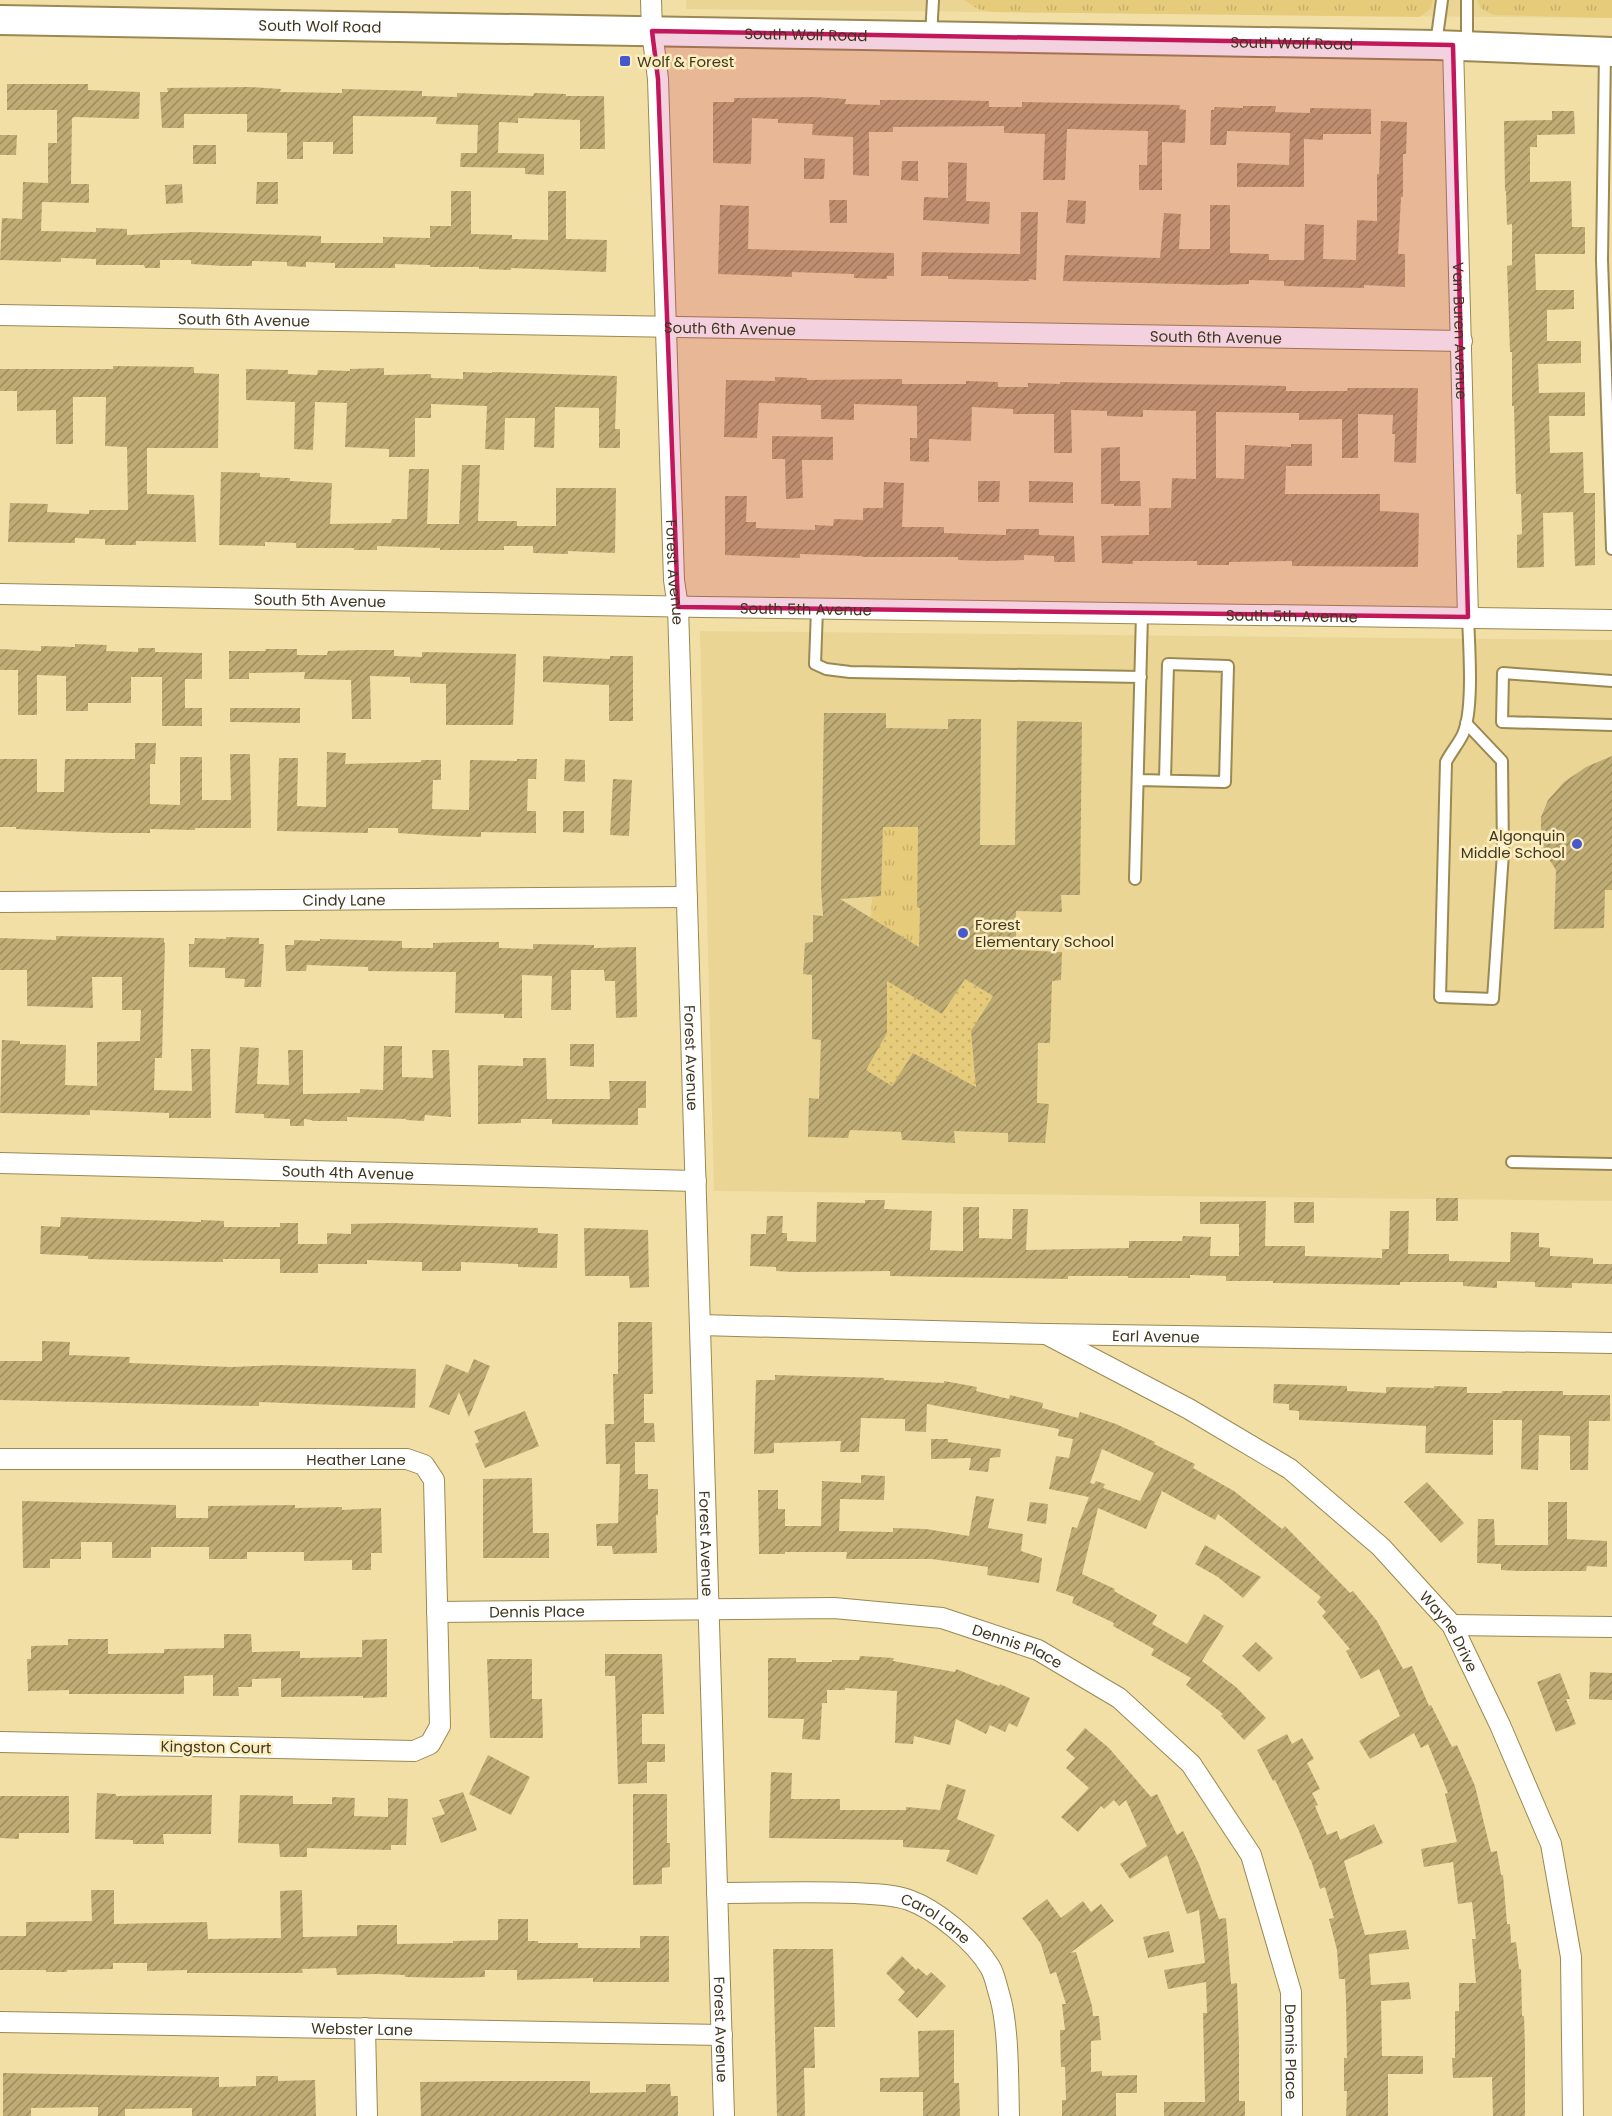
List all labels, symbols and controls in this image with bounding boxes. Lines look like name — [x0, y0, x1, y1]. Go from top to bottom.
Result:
street label: South Wolf Road — [258, 14, 382, 37]
street label: South Wolf Road — [744, 22, 868, 46]
street label: South Wolf Road — [1230, 31, 1354, 54]
place label: Wolf & Forest — [637, 51, 734, 72]
marker: Wolf & Forest — [618, 54, 632, 68]
street label: Van Buren Avenue — [1448, 262, 1473, 400]
street label: South 6th Avenue — [178, 308, 310, 331]
street label: South 6th Avenue — [664, 316, 796, 340]
street label: South 6th Avenue — [1150, 325, 1282, 348]
street label: Forest Avenue — [662, 519, 689, 625]
street label: South 5th Avenue — [254, 588, 386, 612]
street label: South 5th Avenue — [740, 597, 872, 620]
street label: South 5th Avenue — [1226, 604, 1358, 627]
place label: Algonquin Middle School — [1461, 825, 1565, 863]
marker: Algonquin Middle School — [1570, 837, 1584, 851]
street label: Cindy Lane — [302, 889, 386, 910]
place label: Forest Elementary School — [975, 914, 1114, 952]
marker: Forest Elementary School — [956, 926, 970, 940]
street label: Forest Avenue — [680, 1005, 704, 1111]
street label: South 4th Avenue — [282, 1160, 414, 1184]
street label: Earl Avenue — [1112, 1325, 1200, 1347]
street label: Heather Lane — [306, 1449, 406, 1470]
street label: Forest Avenue — [694, 1490, 719, 1597]
street label: Wayne Drive — [1415, 1586, 1483, 1675]
street label: Dennis Place — [489, 1600, 585, 1622]
street label: Dennis Place — [970, 1618, 1067, 1673]
street label: Kingston Court — [160, 1736, 272, 1758]
street label: Carol Lane — [898, 1888, 976, 1948]
street label: Forest Avenue — [709, 1976, 733, 2083]
street label: Dennis Place — [1281, 2004, 1302, 2100]
street label: Webster Lane — [311, 2017, 413, 2040]

